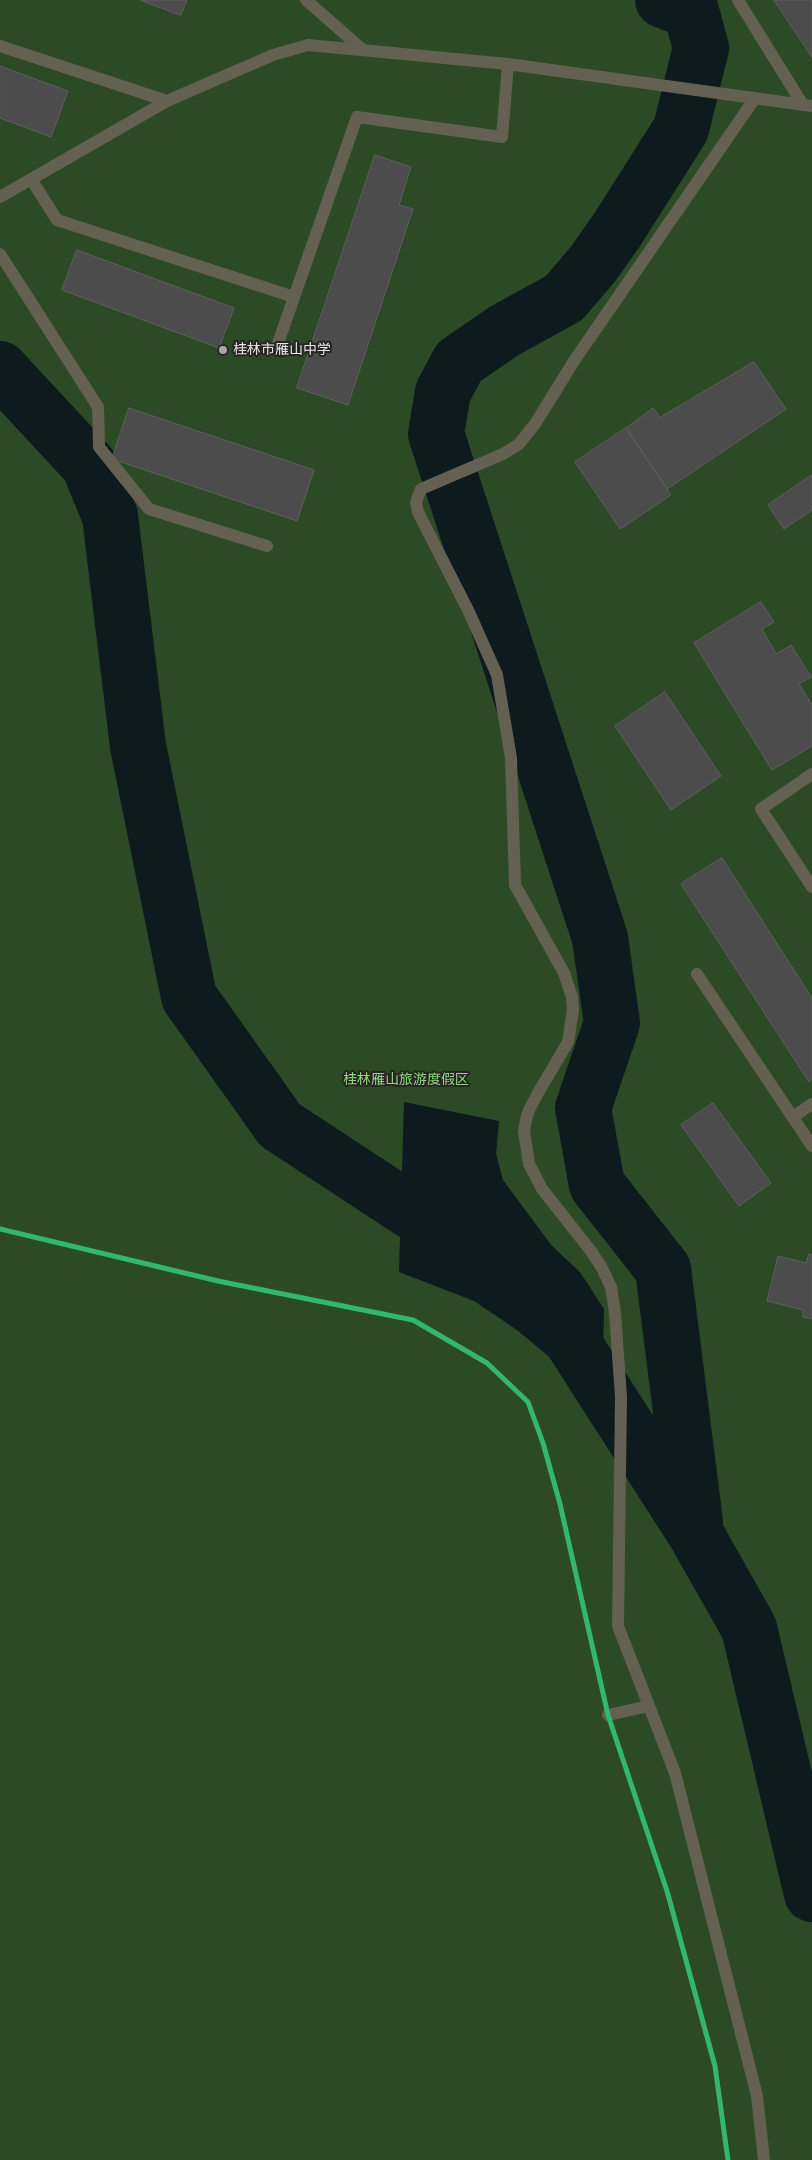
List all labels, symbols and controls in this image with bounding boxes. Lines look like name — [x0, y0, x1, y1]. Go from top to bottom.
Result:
place label: 桂林市雁山中学 — [233, 342, 331, 358]
marker: 桂林市雁山中学 — [217, 344, 229, 356]
park label: 桂林雁山旅游度假区 — [343, 1072, 469, 1088]

